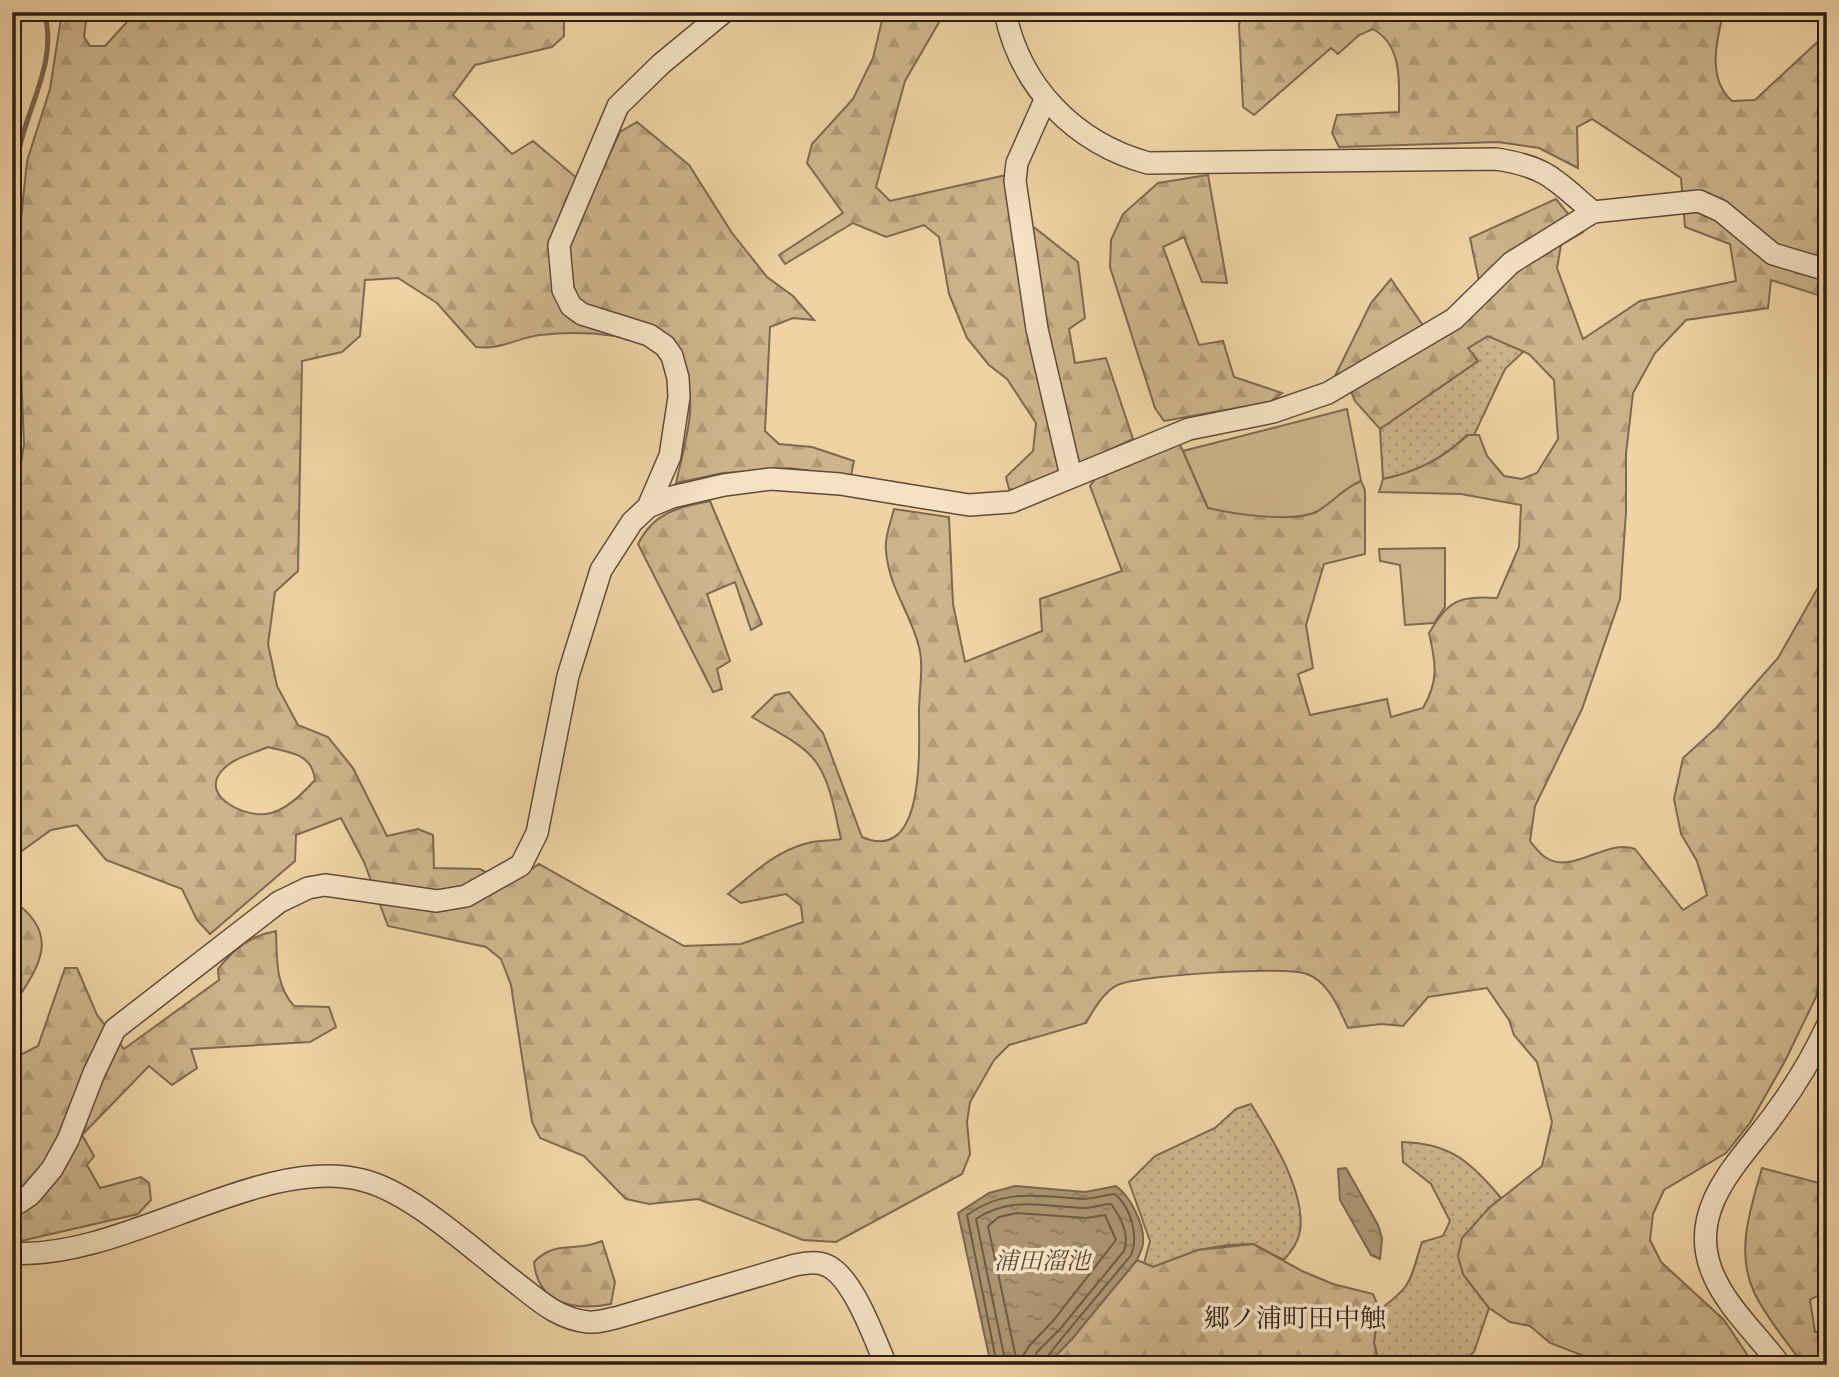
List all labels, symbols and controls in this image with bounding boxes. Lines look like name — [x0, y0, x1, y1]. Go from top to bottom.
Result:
water label: 浦田溜池 — [994, 1245, 1093, 1278]
district label: 郷ノ浦町田中触 — [1204, 1301, 1386, 1336]

